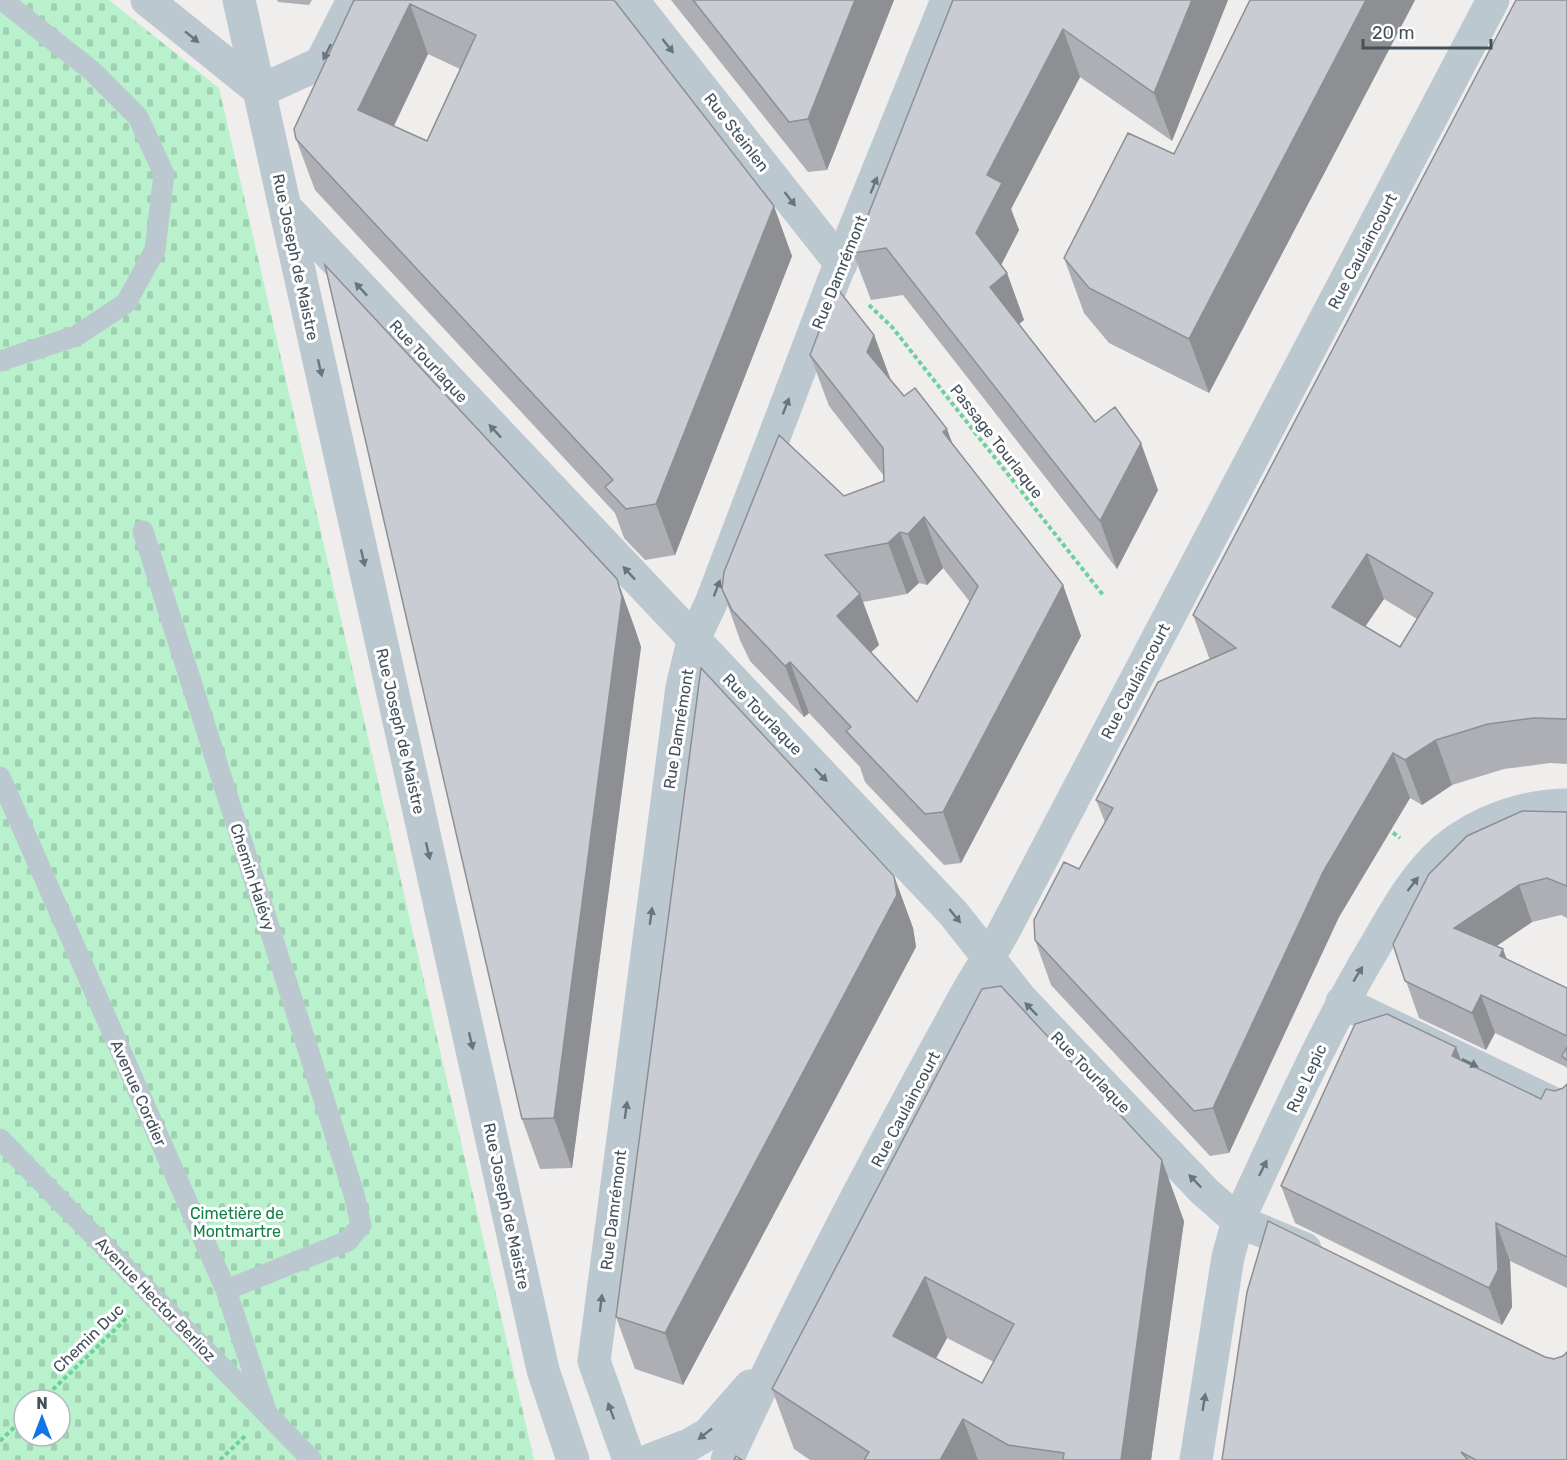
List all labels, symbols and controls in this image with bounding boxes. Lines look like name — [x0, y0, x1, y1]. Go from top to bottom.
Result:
scale bar — [1363, 12, 1490, 50]
text: 20 m — [1372, 22, 1414, 44]
one-way arrow — [184, 30, 200, 43]
one-way arrow — [662, 38, 675, 54]
one-way arrow — [322, 44, 331, 61]
street label: Rue Steinlen — [700, 89, 773, 175]
street label: Rue Joseph de Maistre — [269, 172, 322, 342]
one-way arrow — [869, 176, 879, 194]
street label: Rue Caulaincourt — [1324, 190, 1401, 312]
one-way arrow — [783, 191, 795, 206]
street label: Rue Damrémont — [808, 212, 871, 332]
one-way arrow — [355, 282, 368, 297]
street label: Rue Tourlaque — [386, 316, 472, 407]
one-way arrow — [316, 358, 325, 377]
street label: Passage Tourlaque — [946, 380, 1047, 502]
one-way arrow — [781, 396, 791, 414]
one-way arrow — [489, 424, 502, 439]
one-way arrow — [358, 549, 368, 567]
one-way arrow — [622, 566, 636, 580]
one-way arrow — [712, 579, 722, 597]
street label: Rue Caulaincourt — [1097, 620, 1174, 742]
street label: Rue Joseph de Maistre — [372, 646, 429, 816]
street label: Rue Damrémont — [660, 668, 697, 790]
street label: Rue Tourlaque — [719, 670, 806, 759]
one-way arrow — [814, 767, 828, 782]
street label: Chemin Halévy — [226, 821, 279, 933]
one-way arrow — [424, 841, 433, 860]
one-way arrow — [1407, 877, 1419, 892]
one-way arrow — [647, 907, 656, 926]
one-way arrow — [948, 908, 961, 923]
one-way arrow — [1353, 966, 1364, 982]
one-way arrow — [1024, 1002, 1038, 1017]
street label: Rue Tourlaque — [1047, 1028, 1134, 1117]
one-way arrow — [466, 1032, 476, 1050]
street label: Avenue Cordier — [107, 1037, 170, 1149]
street label: Rue Lepic — [1282, 1041, 1331, 1115]
street label: Rue Caulaincourt — [867, 1048, 944, 1170]
one-way arrow — [1462, 1059, 1479, 1068]
one-way arrow — [621, 1100, 630, 1119]
street label: Rue Joseph de Maistre — [480, 1121, 533, 1291]
street label: Rue Damrémont — [597, 1149, 630, 1271]
one-way arrow — [1258, 1159, 1267, 1176]
one-way arrow — [1188, 1174, 1202, 1188]
park label: Cimetière de Montmartre — [190, 1204, 284, 1241]
street label: Avenue Hector Berlioz — [92, 1233, 220, 1365]
one-way arrow — [596, 1293, 606, 1312]
street label: Chemin Duc — [49, 1300, 128, 1377]
north arrow — [12, 1388, 72, 1448]
one-way arrow — [1200, 1392, 1209, 1411]
text: N — [36, 1394, 48, 1413]
one-way arrow — [606, 1402, 616, 1420]
one-way arrow — [698, 1427, 713, 1439]

